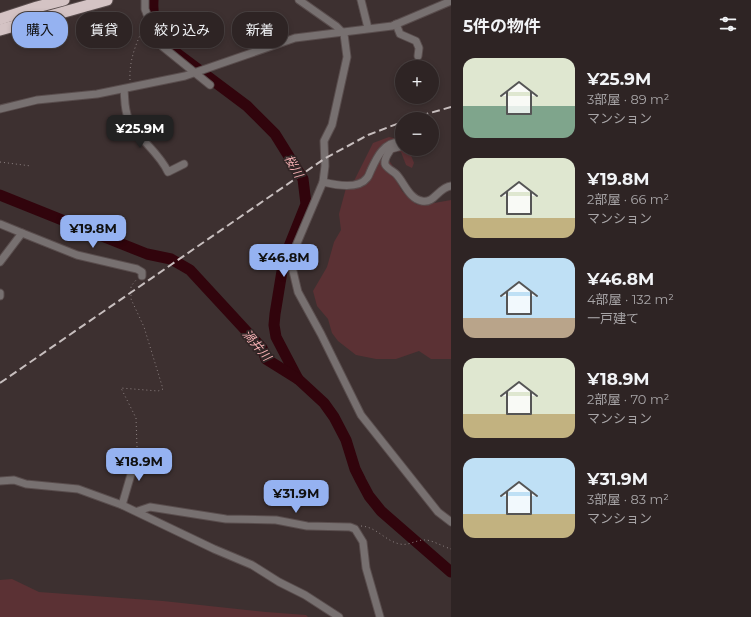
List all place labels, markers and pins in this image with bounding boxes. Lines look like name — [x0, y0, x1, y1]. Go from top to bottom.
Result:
pin: ¥25.9M — [107, 115, 173, 149]
pin: ¥19.8M — [60, 215, 126, 249]
pin: ¥46.8M — [251, 244, 317, 278]
pin: ¥18.9M — [106, 448, 172, 482]
pin: ¥31.9M — [263, 480, 329, 514]

